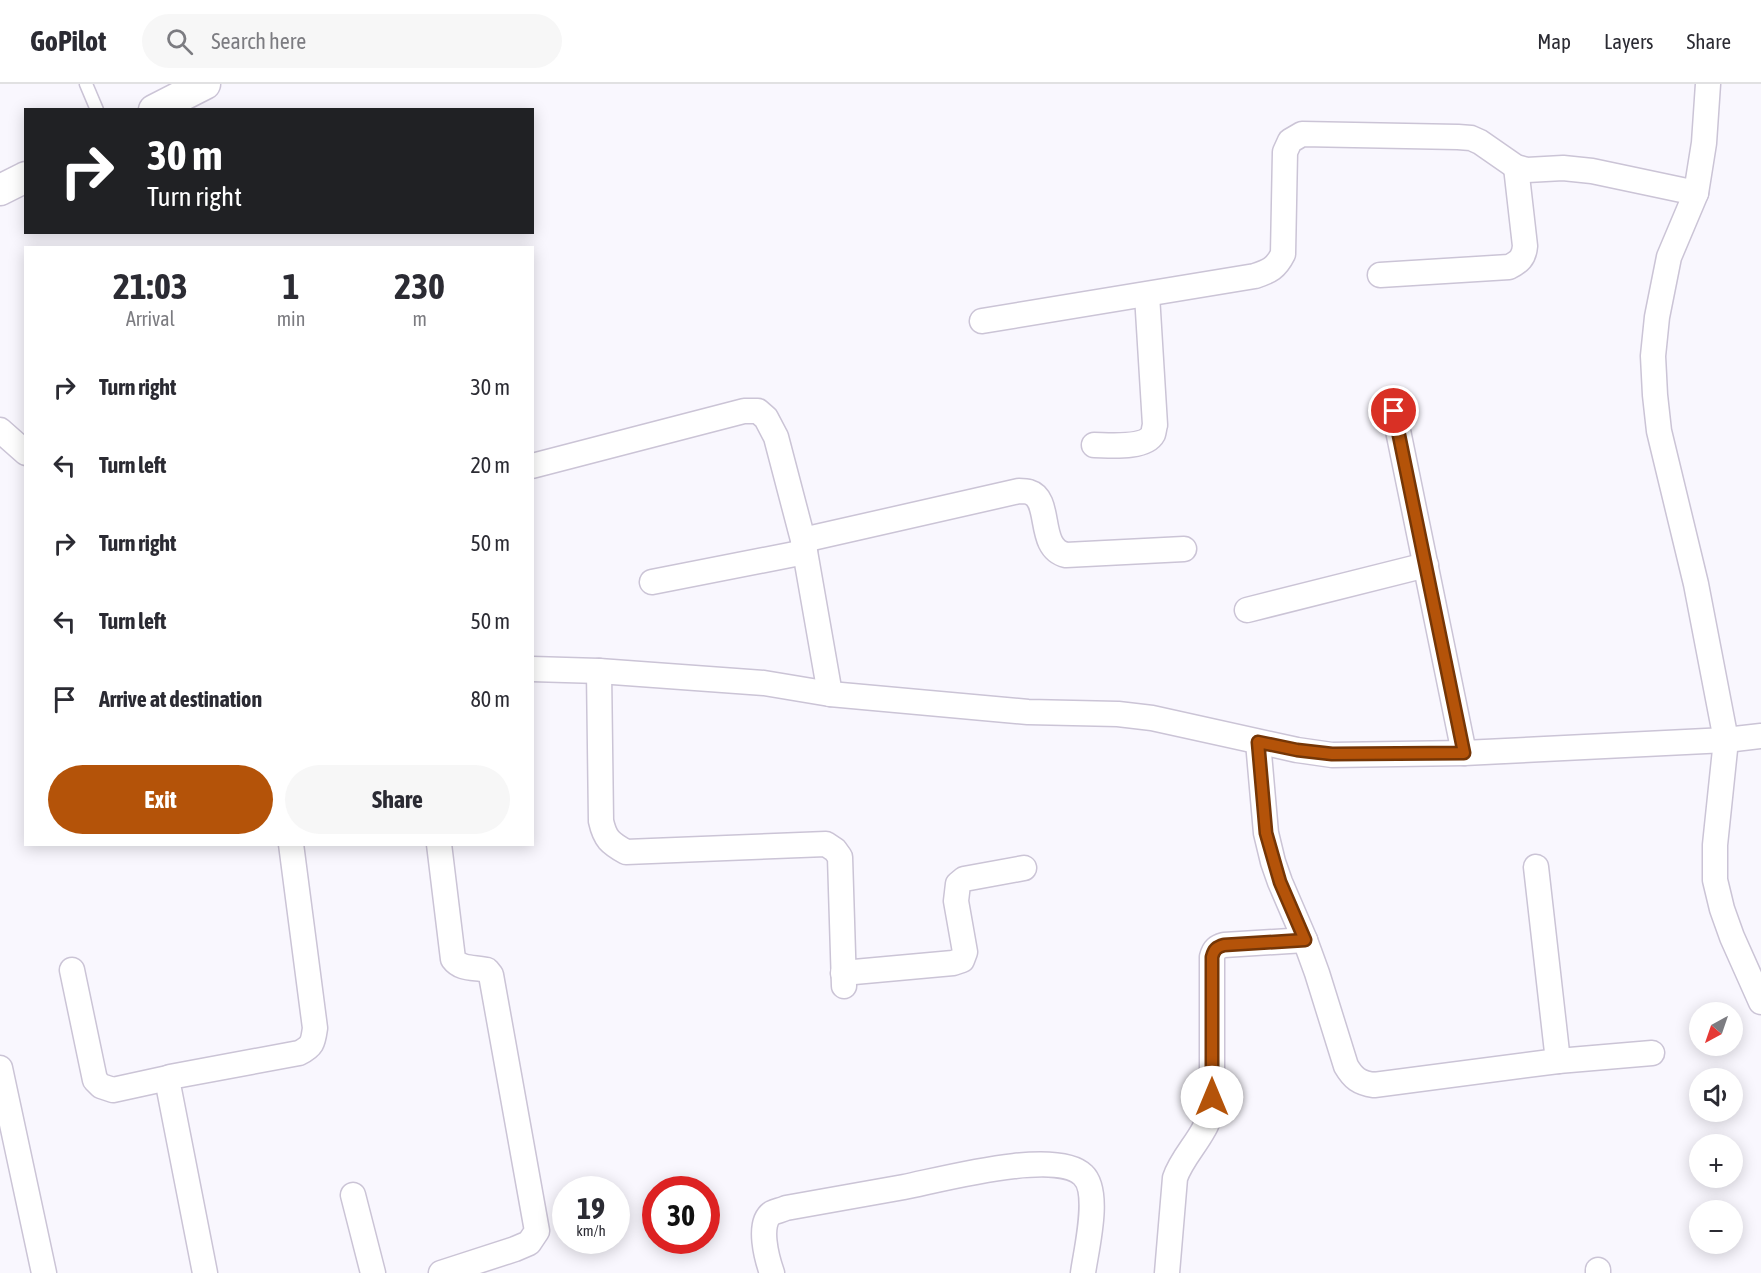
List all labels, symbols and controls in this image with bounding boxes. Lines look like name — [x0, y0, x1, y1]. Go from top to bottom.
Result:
search box — [142, 14, 562, 68]
text: GoPilot — [30, 25, 106, 57]
icon: search — [163, 25, 196, 58]
text: Search here — [211, 28, 306, 54]
text: Map — [1537, 29, 1571, 53]
text: Layers — [1604, 29, 1654, 53]
text: Share — [1687, 29, 1731, 53]
text: 30 m — [147, 131, 222, 179]
icon: right — [48, 132, 126, 210]
text: Turn right — [147, 181, 242, 212]
text: 21:03 — [113, 265, 188, 307]
text: 1 — [283, 265, 299, 307]
text: 230 — [394, 265, 445, 307]
text: Arrival — [126, 307, 175, 330]
text: min — [277, 307, 305, 330]
text: m — [412, 307, 427, 330]
icon: right — [48, 371, 81, 404]
text: Turn right — [99, 374, 176, 400]
text: 30 m — [470, 374, 510, 400]
pin — [1368, 385, 1419, 436]
icon: arrive — [1377, 394, 1410, 427]
icon: left — [48, 449, 81, 482]
text: Turn left — [99, 452, 166, 478]
text: 20 m — [470, 452, 510, 478]
icon: right — [48, 527, 81, 560]
text: Turn right — [99, 530, 176, 556]
text: 50 m — [470, 530, 510, 556]
icon: left — [48, 605, 81, 638]
text: Turn left — [99, 608, 166, 634]
text: 50 m — [470, 608, 510, 634]
icon: arrive — [48, 683, 81, 716]
text: Arrive at destination — [99, 686, 262, 712]
text: 80 m — [470, 686, 510, 712]
button: Exit — [48, 765, 273, 834]
button: Share — [285, 765, 510, 834]
north arrow — [1689, 1002, 1743, 1056]
map controls — [1689, 1002, 1743, 1254]
position arrow — [1180, 1065, 1244, 1129]
button: sound — [1689, 1068, 1743, 1122]
button: + — [1689, 1134, 1743, 1188]
speed limit sign: 30 — [642, 1176, 720, 1254]
text: 19 — [577, 1191, 605, 1225]
button: − — [1689, 1200, 1743, 1254]
text: km/h — [576, 1222, 606, 1239]

